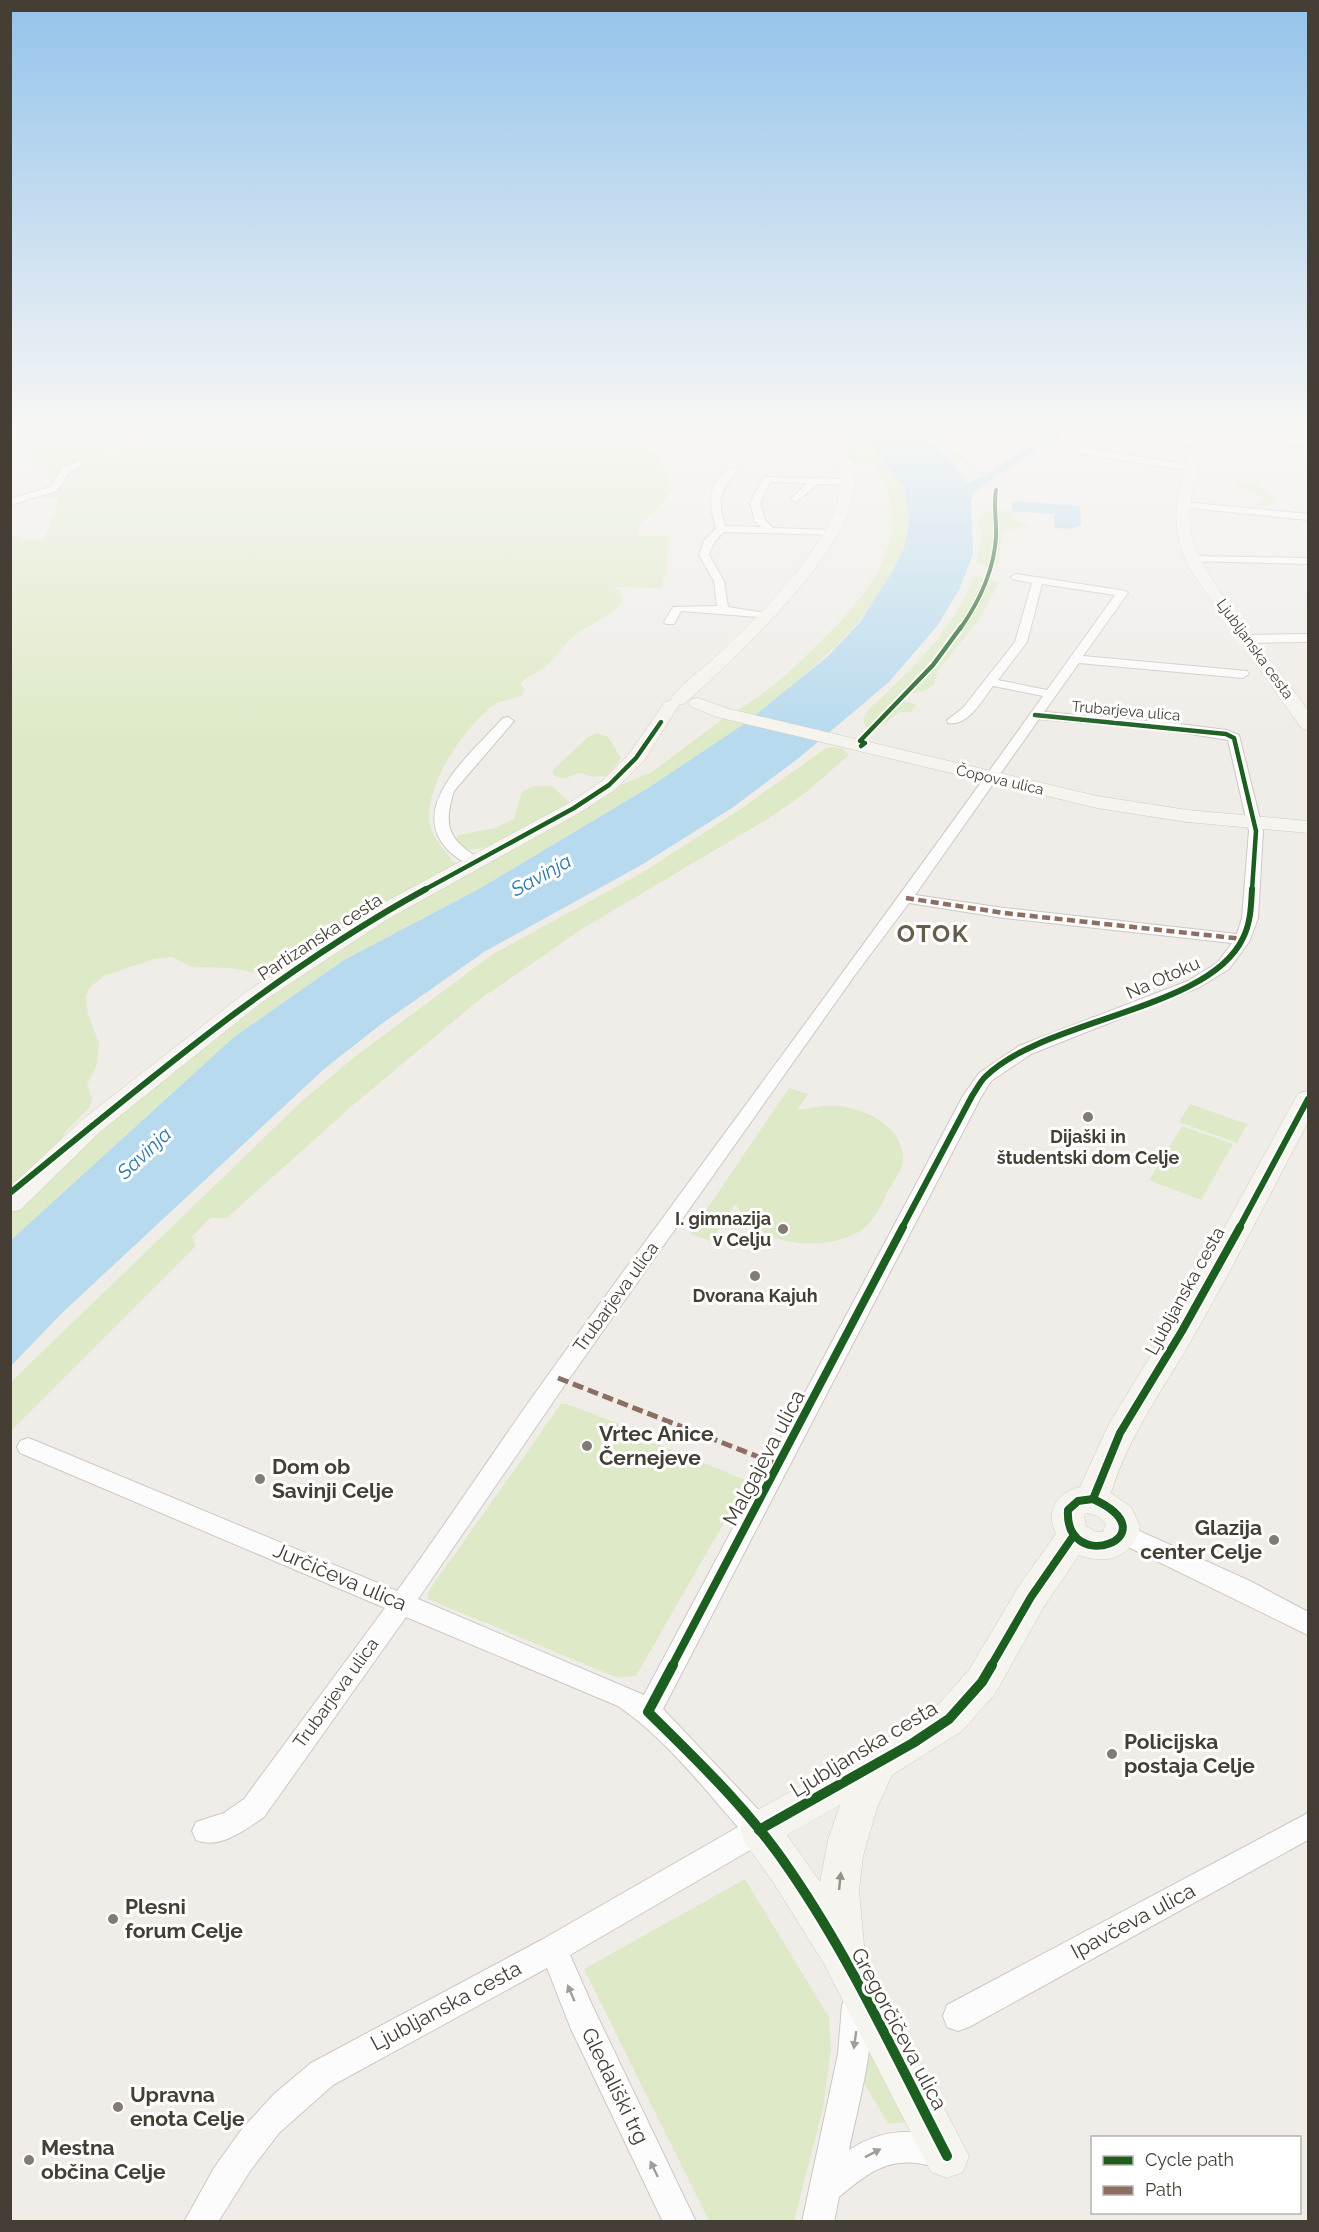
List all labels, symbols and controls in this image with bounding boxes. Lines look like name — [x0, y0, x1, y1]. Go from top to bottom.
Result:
street label: Ljubljanska cesta — [1213, 595, 1297, 703]
street label: Trubarjeva ulica — [1071, 697, 1181, 725]
street label: Čopova ulica — [954, 760, 1046, 799]
water label: Savinja — [506, 849, 575, 902]
street label: Partizanska cesta — [254, 889, 386, 985]
district label: OTOK — [897, 919, 969, 948]
street label: Na Otoku — [1123, 952, 1203, 1003]
marker: Dijaški in študentski dom Celje — [1081, 1110, 1095, 1124]
water label: Savinja — [111, 1122, 176, 1185]
place label: Dijaški in študentski dom Celje — [997, 1126, 1180, 1168]
place label: I. gimnazija v Celju — [675, 1208, 771, 1250]
marker: I. gimnazija v Celju — [776, 1222, 790, 1236]
street label: Ljubljanska cesta — [1141, 1223, 1228, 1358]
street label: Trubarjeva ulica — [569, 1238, 663, 1356]
marker: Dvorana Kajuh — [748, 1269, 762, 1283]
place label: Dvorana Kajuh — [692, 1285, 818, 1306]
street label: Malgajeva ulica — [717, 1386, 810, 1530]
place label: Vrtec Anice Černejeve — [599, 1421, 714, 1470]
marker: Vrtec Anice Černejeve — [580, 1439, 594, 1453]
place label: Dom ob Savinji Celje — [272, 1454, 394, 1503]
marker: Dom ob Savinji Celje — [253, 1472, 267, 1486]
place label: Glazija center Celje — [1140, 1515, 1262, 1564]
marker: Glazija center Celje — [1267, 1533, 1281, 1547]
street label: Jurčičeva ulica — [270, 1537, 411, 1616]
street label: Trubarjeva ulica — [289, 1634, 383, 1752]
street label: Ljubljanska cesta — [786, 1695, 942, 1802]
place label: Policijska postaja Celje — [1124, 1729, 1255, 1778]
marker: Policijska postaja Celje — [1105, 1747, 1119, 1761]
one-way arrow — [835, 1872, 845, 1891]
street label: Ipavčeva ulica — [1066, 1877, 1199, 1964]
place label: Plesni forum Celje — [125, 1894, 243, 1943]
marker: Plesni forum Celje — [106, 1912, 120, 1926]
street label: Gregorčičeva ulica — [846, 1943, 953, 2114]
street label: Ljubljanska cesta — [366, 1955, 525, 2056]
one-way arrow — [566, 1983, 576, 2001]
street label: Gledališki trg — [577, 2024, 654, 2148]
one-way arrow — [850, 2031, 859, 2050]
place label: Upravna enota Celje — [130, 2082, 245, 2131]
marker: Upravna enota Celje — [111, 2100, 125, 2114]
place label: Mestna občina Celje — [41, 2135, 166, 2184]
legend — [1091, 2136, 1301, 2214]
one-way arrow — [865, 2148, 882, 2158]
text: Cycle path — [1145, 2149, 1234, 2170]
marker: Mestna občina Celje — [22, 2153, 36, 2167]
one-way arrow — [650, 2160, 660, 2178]
text: Path — [1145, 2179, 1182, 2200]

